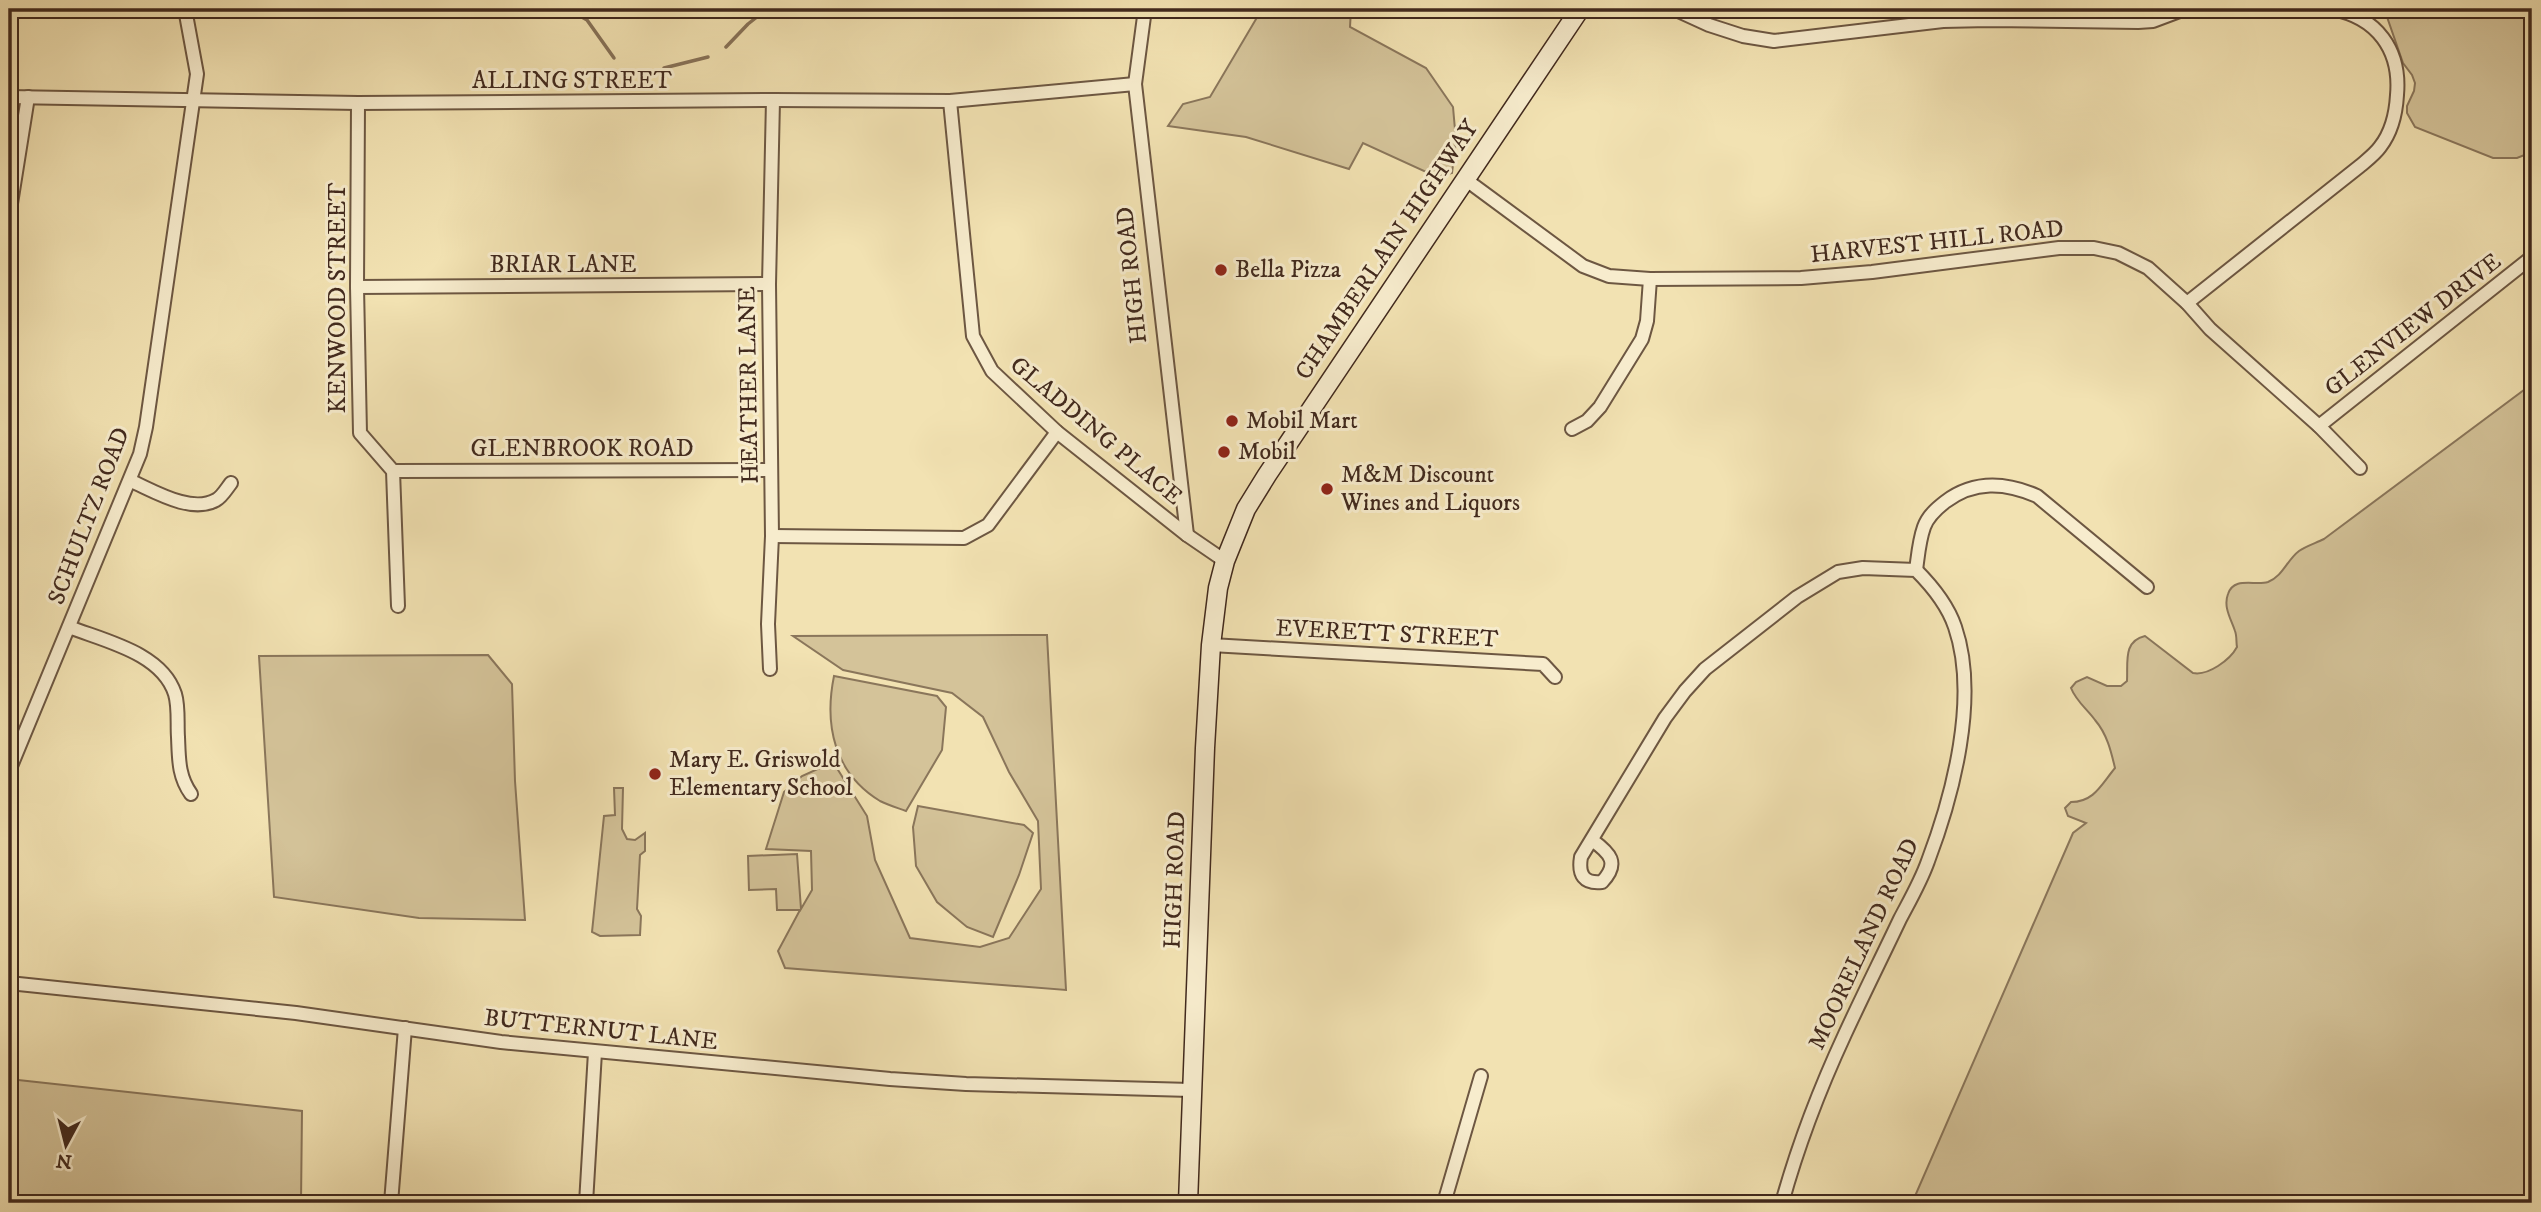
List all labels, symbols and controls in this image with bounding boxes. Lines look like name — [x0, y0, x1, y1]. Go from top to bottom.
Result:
street label: ALLING STREET — [472, 66, 672, 96]
street label: CHAMBERLAIN HIGHWAY — [1289, 114, 1486, 386]
street label: KENWOOD STREET — [323, 183, 353, 413]
street label: HIGH ROAD — [1110, 205, 1154, 345]
street label: HARVEST HILL ROAD — [1809, 214, 2065, 270]
street label: GLENVIEW DRIVE — [2319, 247, 2507, 403]
street label: BRIAR LANE — [490, 250, 636, 280]
place label: Bella Pizza — [1235, 255, 1342, 285]
marker: Bella Pizza — [1213, 262, 1229, 278]
street label: HEATHER LANE — [732, 286, 766, 484]
street label: GLADDING PLACE — [1004, 350, 1188, 512]
place label: Mobil Mart — [1246, 406, 1358, 436]
marker: Mobil Mart — [1224, 413, 1240, 429]
street label: SCHULTZ ROAD — [41, 423, 137, 609]
street label: GLENBROOK ROAD — [470, 434, 694, 464]
place label: Mobil — [1238, 437, 1297, 467]
marker: Mobil — [1216, 444, 1232, 460]
place label: M&M Discount Wines and Liquors — [1340, 460, 1520, 518]
marker: M&M Discount Wines and Liquors — [1319, 481, 1335, 497]
street label: EVERETT STREET — [1275, 613, 1499, 655]
place label: Mary E. Griswold Elementary School — [669, 745, 853, 803]
marker: Mary E. Griswold Elementary School — [647, 766, 663, 782]
street label: HIGH ROAD — [1158, 811, 1192, 949]
street label: MOORELAND ROAD — [1802, 833, 1926, 1055]
street label: BUTTERNUT LANE — [483, 1003, 719, 1057]
north arrow — [32, 1110, 102, 1180]
text: N — [55, 1148, 73, 1173]

